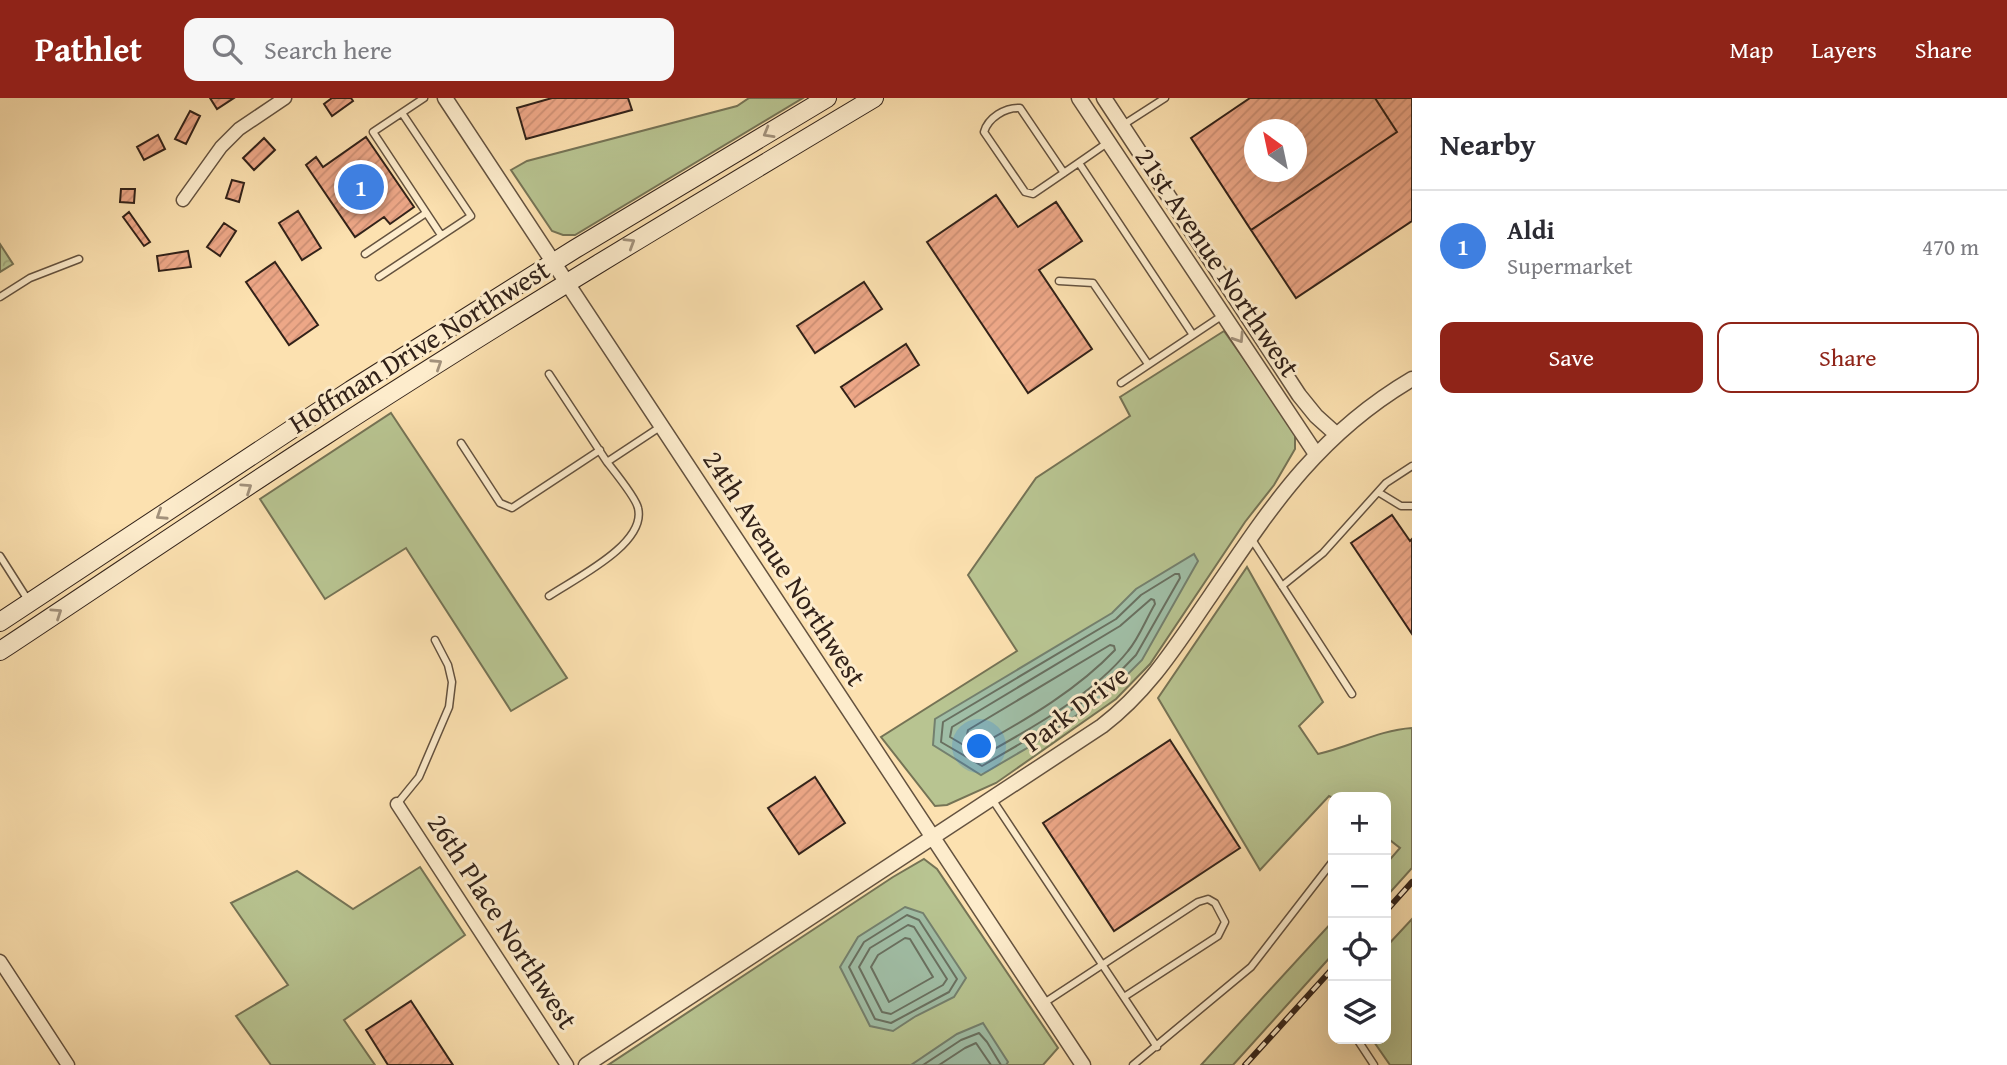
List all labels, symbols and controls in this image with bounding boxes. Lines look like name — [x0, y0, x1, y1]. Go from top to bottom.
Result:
search box — [184, 18, 674, 81]
text: Pathlet — [35, 25, 142, 73]
icon: search — [208, 30, 246, 68]
text: Search here — [264, 30, 392, 69]
text: Map — [1730, 32, 1773, 67]
text: Layers — [1811, 32, 1877, 67]
text: Share — [1915, 32, 1972, 67]
north arrow — [1244, 119, 1307, 182]
text: Nearby — [1440, 122, 1536, 166]
one-way arrow — [763, 124, 776, 137]
street label: 21st Avenue Northwest — [1126, 139, 1311, 385]
pin: 1 — [338, 161, 384, 213]
text: Aldi — [1507, 210, 1555, 249]
text: 1 — [1457, 230, 1469, 263]
text: 470 m — [1922, 230, 1979, 263]
one-way arrow — [623, 239, 636, 252]
street label: Hoffman Drive Northwest — [280, 248, 557, 443]
text: Supermarket — [1507, 249, 1633, 282]
button: Save — [1440, 322, 1703, 393]
button: Share — [1717, 322, 1979, 393]
one-way arrow — [1231, 331, 1244, 344]
one-way arrow — [430, 359, 443, 372]
street label: 24th Avenue Northwest — [694, 442, 877, 694]
one-way arrow — [239, 483, 252, 496]
one-way arrow — [156, 507, 169, 519]
one-way arrow — [49, 609, 62, 622]
street label: Park Drive — [1013, 654, 1136, 761]
your location — [962, 729, 996, 763]
map controls — [1328, 792, 1391, 1044]
button: + — [1328, 792, 1391, 855]
street label: 26th Place Northwest — [418, 805, 589, 1037]
button: − — [1328, 855, 1391, 918]
button: locate — [1328, 918, 1391, 981]
button: layers — [1328, 981, 1391, 1044]

